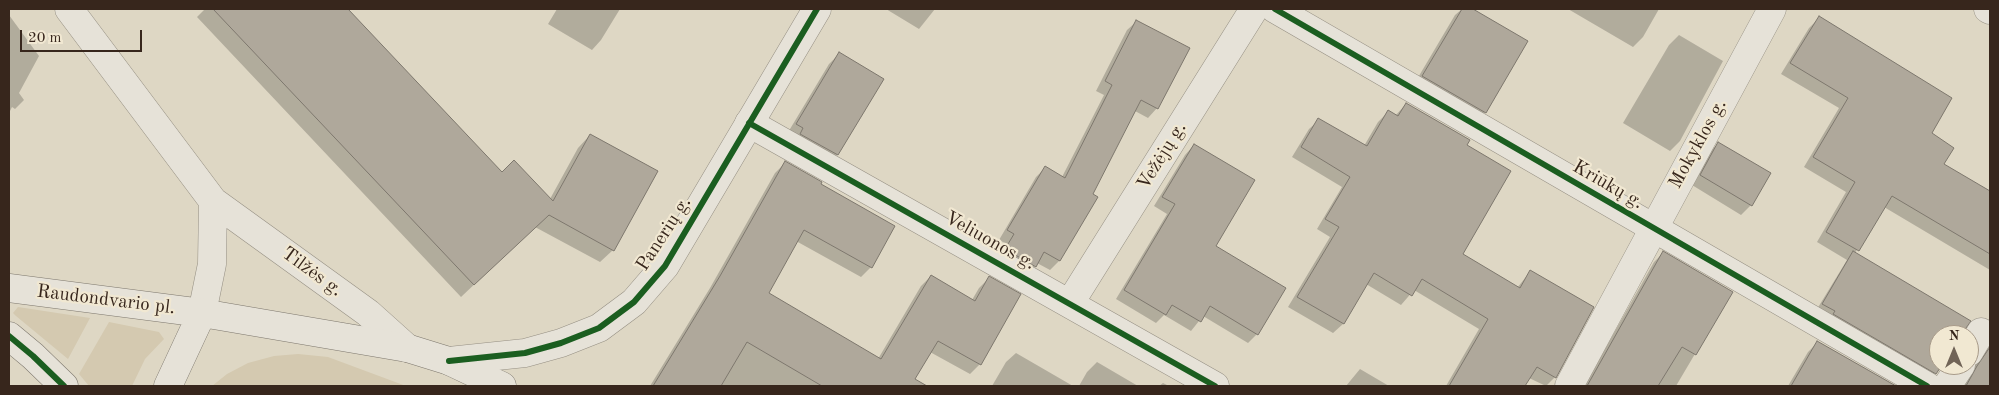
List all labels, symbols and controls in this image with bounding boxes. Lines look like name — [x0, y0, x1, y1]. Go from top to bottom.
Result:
scale bar — [22, 20, 145, 52]
text: 20 m — [28, 31, 62, 46]
street label: Mokyklos g. — [1664, 95, 1732, 193]
street label: Vežėjų g. — [1132, 118, 1192, 194]
street label: Kriūkų g. — [1568, 156, 1648, 214]
street label: Panerių g. — [631, 192, 697, 276]
street label: Veliuonos g. — [941, 207, 1039, 275]
street label: Tilžės g. — [277, 242, 347, 302]
street label: Raudondvario pl. — [35, 280, 177, 320]
north arrow — [1929, 325, 1979, 375]
text: N — [1949, 329, 1959, 343]

